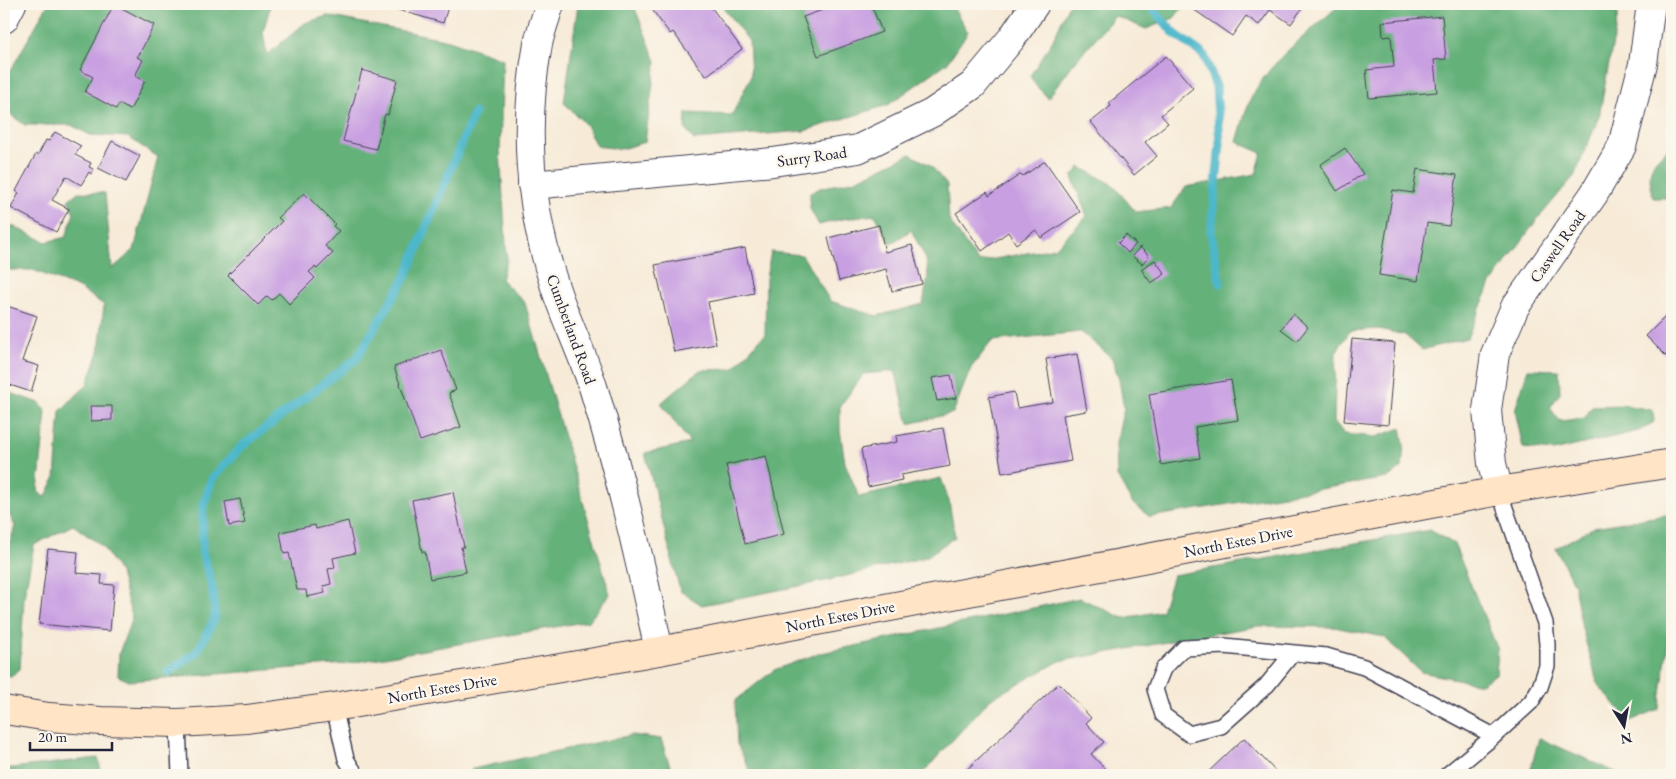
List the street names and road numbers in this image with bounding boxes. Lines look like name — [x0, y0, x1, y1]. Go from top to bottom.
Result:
street label: Surry Road — [776, 141, 849, 172]
street label: Caswell Road — [1525, 205, 1591, 287]
street label: Cumberland Road — [542, 271, 601, 388]
street label: North Estes Drive — [1182, 521, 1294, 562]
street label: North Estes Drive — [784, 596, 896, 637]
street label: North Estes Drive — [386, 669, 498, 708]

